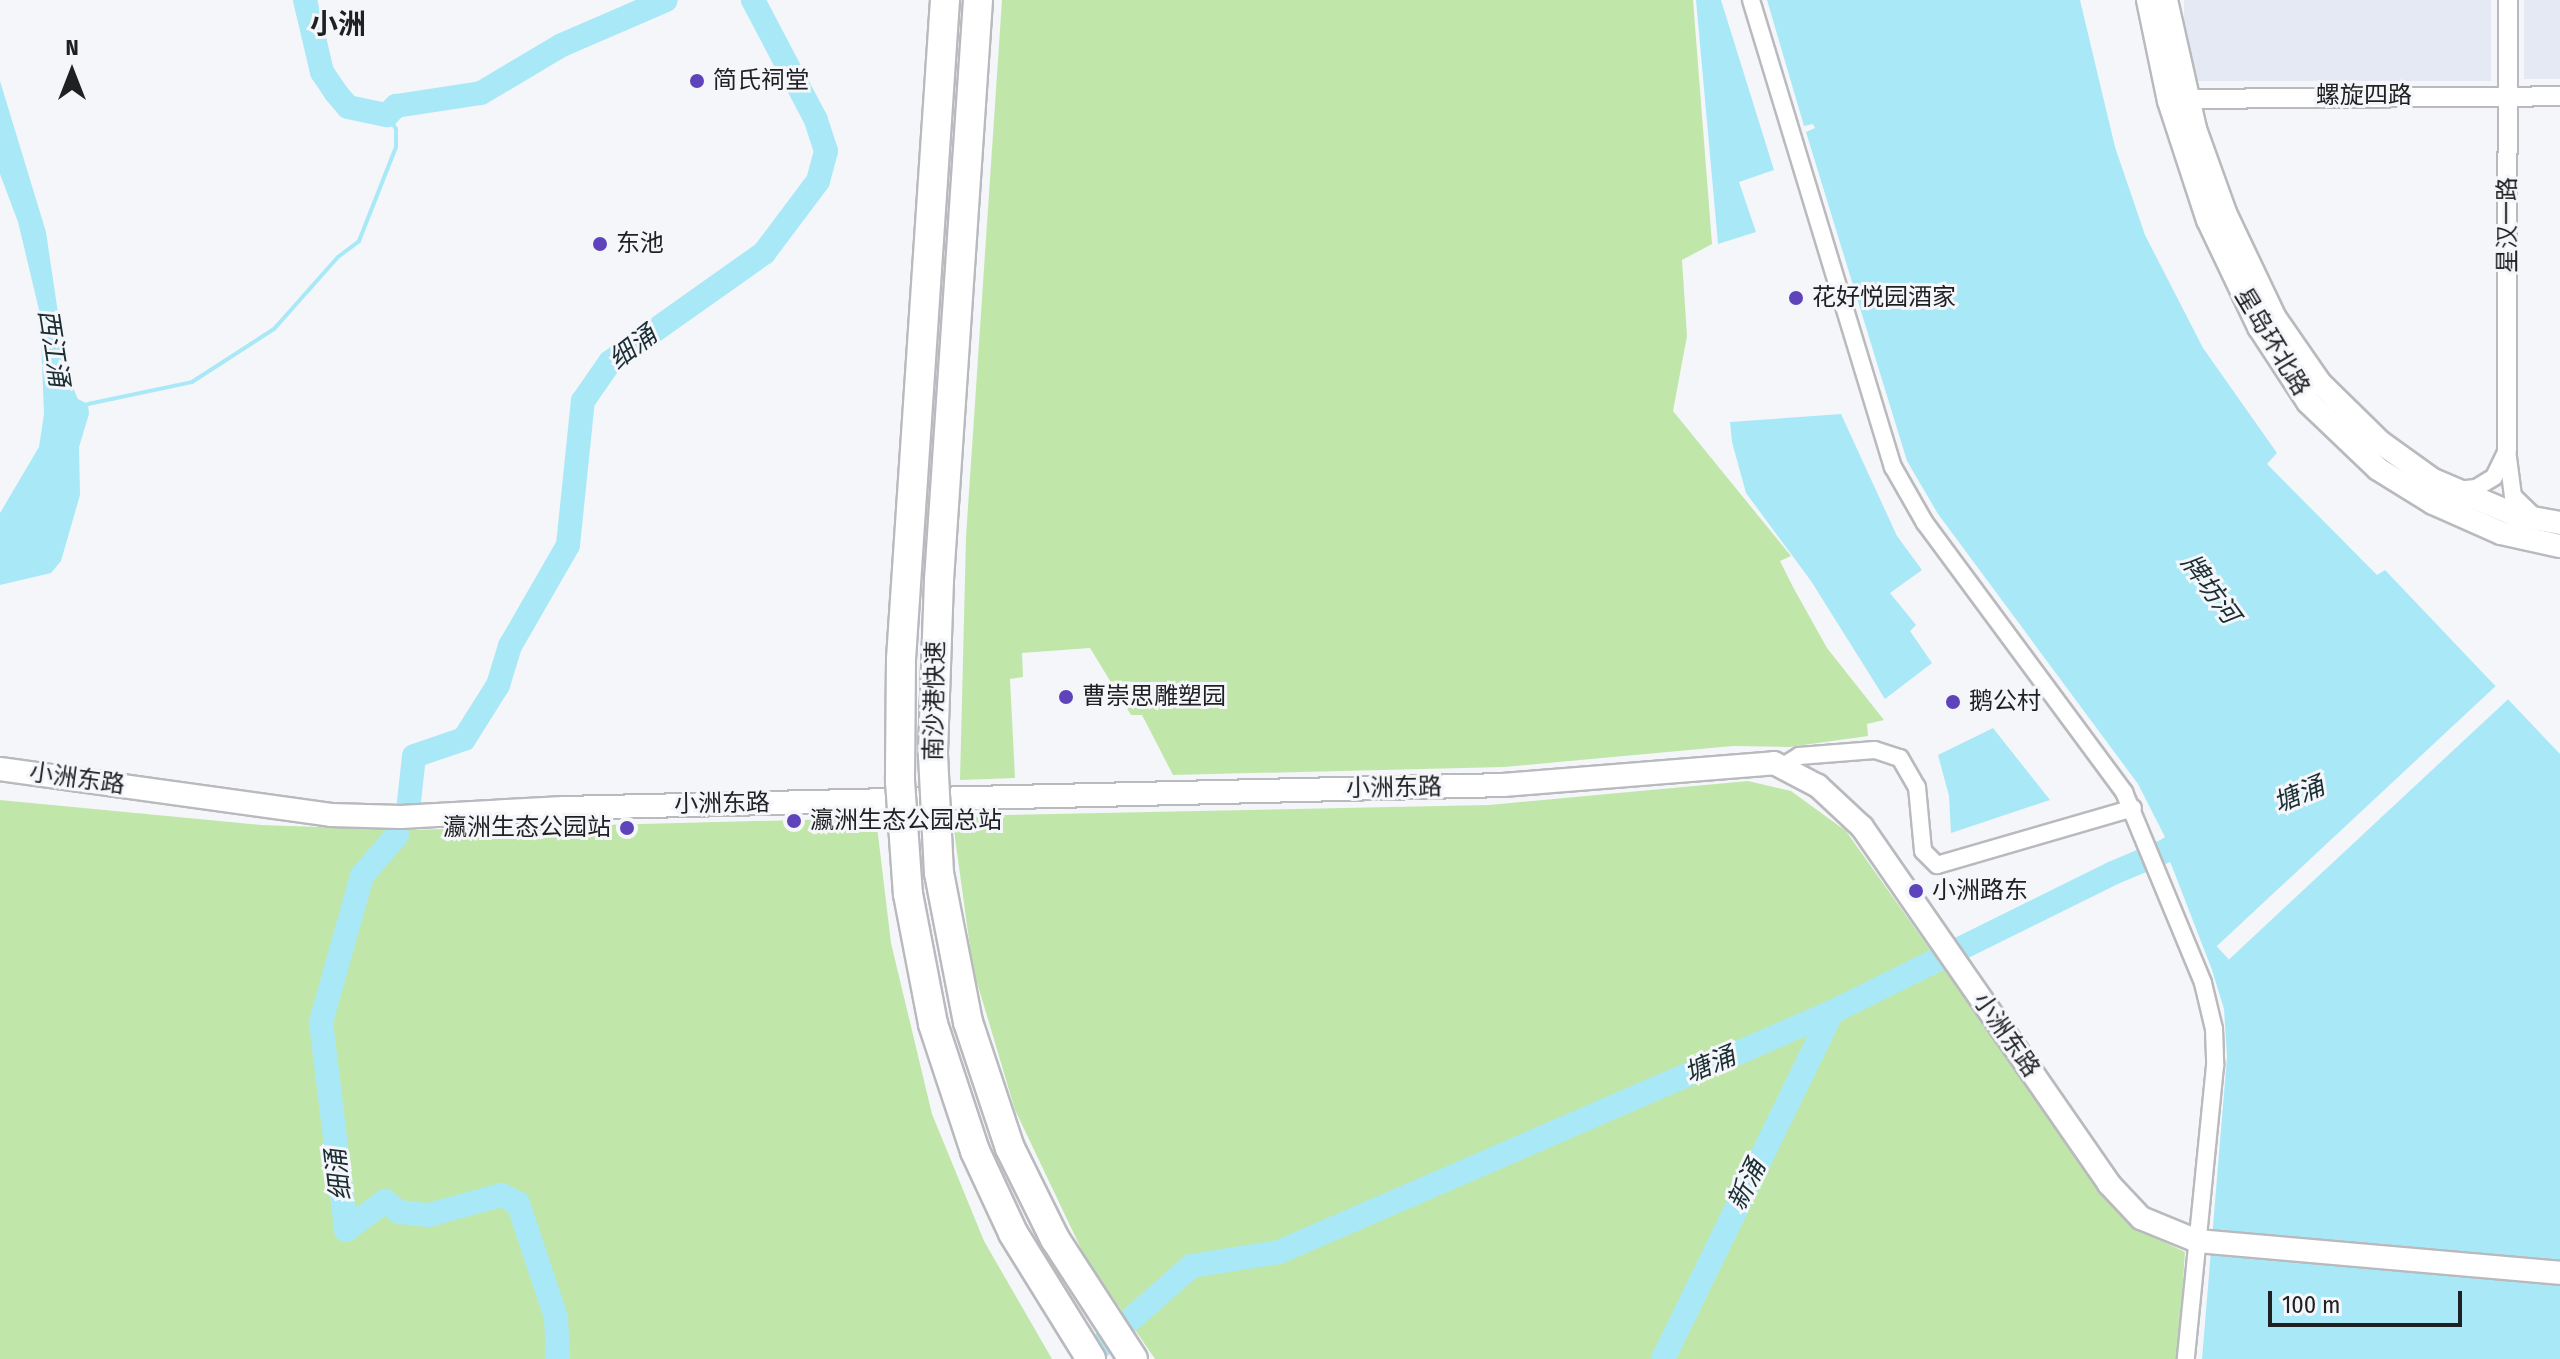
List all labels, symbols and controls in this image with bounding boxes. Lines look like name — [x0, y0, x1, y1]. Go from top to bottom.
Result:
district label: 小洲 — [310, 8, 366, 42]
north arrow — [32, 32, 112, 112]
text: N — [65, 34, 79, 61]
place label: 简氏祠堂 — [713, 67, 809, 95]
marker: 简氏祠堂 — [688, 72, 706, 90]
street label: 螺旋四路 — [2316, 82, 2412, 110]
street label: 星汉一路 — [2494, 177, 2522, 273]
place label: 东池 — [616, 230, 664, 258]
marker: 东池 — [591, 235, 609, 253]
street label: 星岛环北路 — [2229, 283, 2315, 401]
place label: 花好悦园酒家 — [1812, 284, 1956, 312]
marker: 花好悦园酒家 — [1787, 289, 1805, 307]
water label: 西江涌 — [31, 307, 75, 389]
water label: 细涌 — [603, 320, 663, 376]
water label: 牌坊河 — [2174, 548, 2246, 630]
street label: 南沙港快速 — [920, 641, 950, 761]
place label: 曹崇思雕塑园 — [1082, 683, 1226, 711]
marker: 曹崇思雕塑园 — [1057, 688, 1075, 706]
place label: 鹅公村 — [1969, 688, 2041, 716]
marker: 鹅公村 — [1944, 693, 1962, 711]
street label: 小洲东路 — [27, 758, 127, 800]
water label: 塘涌 — [2269, 770, 2329, 820]
street label: 小洲东路 — [1346, 773, 1442, 803]
street label: 小洲东路 — [674, 789, 770, 819]
place label: 瀛洲生态公园总站 — [810, 807, 1002, 835]
marker: 瀛洲生态公园总站 — [785, 812, 803, 830]
place label: 瀛洲生态公园站 — [443, 814, 611, 842]
marker: 瀛洲生态公园站 — [618, 819, 636, 837]
place label: 小洲路东 — [1932, 877, 2028, 905]
marker: 小洲路东 — [1907, 882, 1925, 900]
street label: 小洲东路 — [1967, 987, 2045, 1083]
water label: 塘涌 — [1680, 1040, 1740, 1090]
water label: 细涌 — [320, 1147, 358, 1203]
water label: 新涌 — [1722, 1155, 1772, 1215]
scale bar — [2272, 1275, 2466, 1325]
text: 100 m — [2282, 1291, 2340, 1319]

